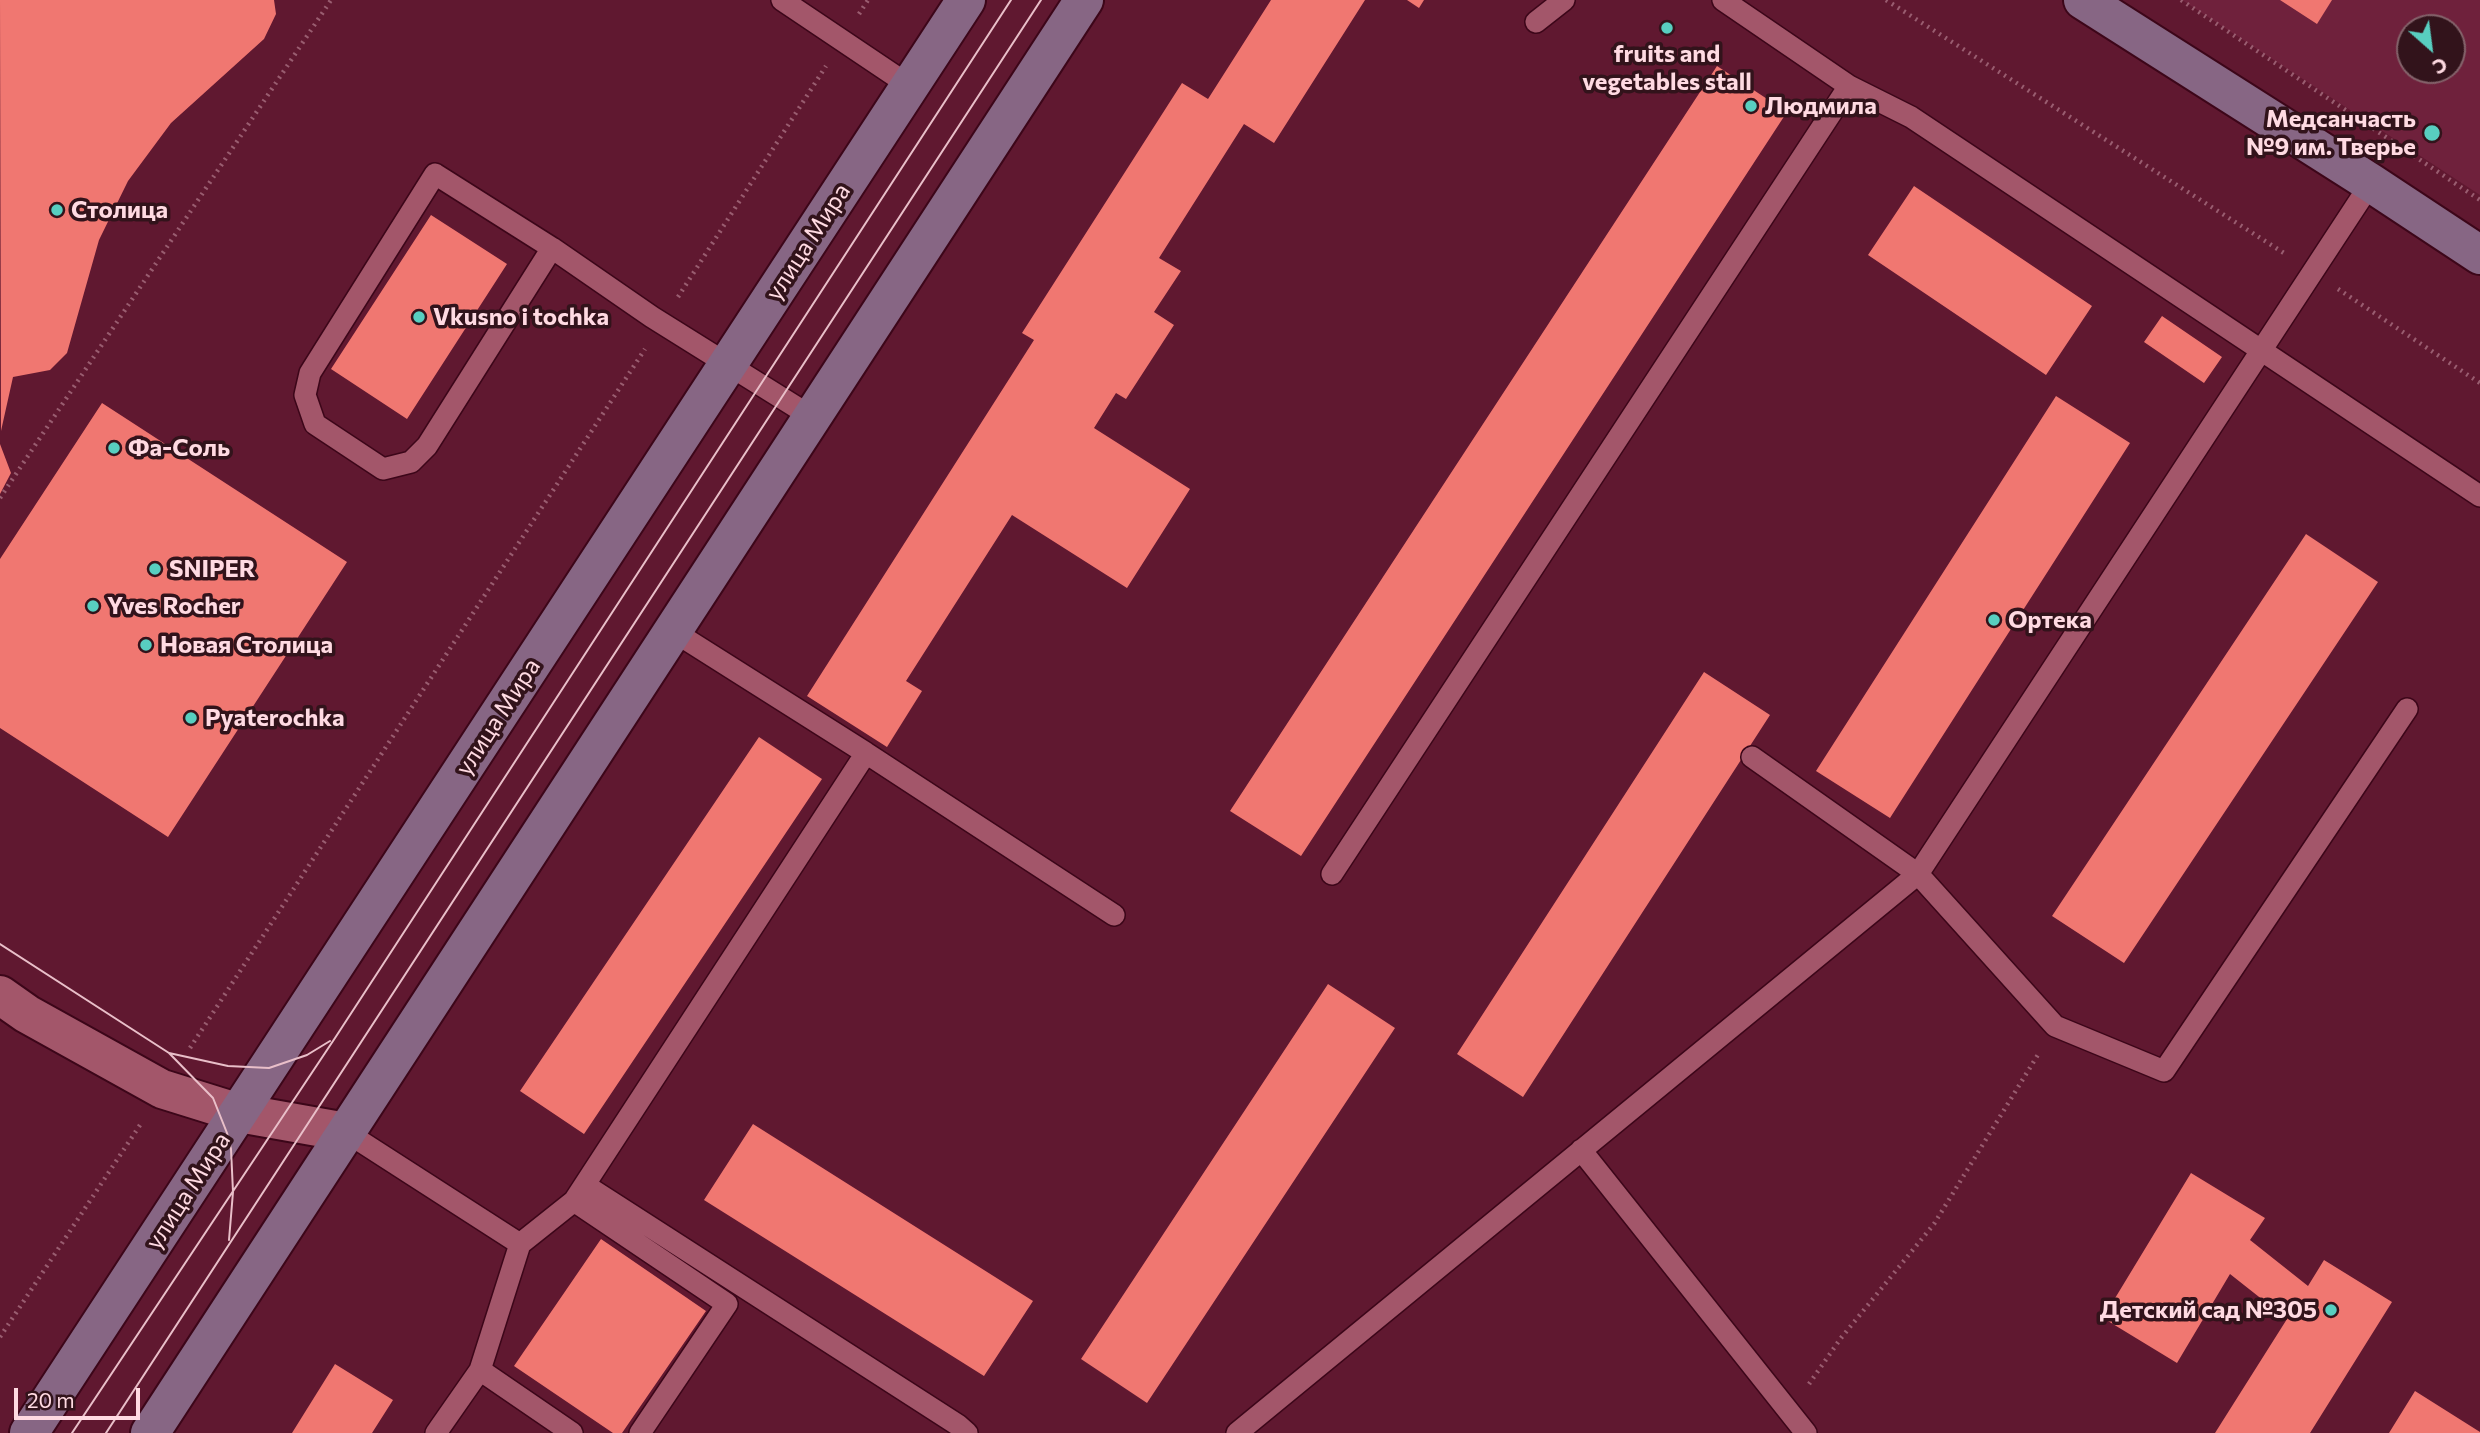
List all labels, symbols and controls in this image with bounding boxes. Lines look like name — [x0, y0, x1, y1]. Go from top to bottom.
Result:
north arrow — [2396, 14, 2466, 84]
marker: fruits and vegetables stall — [1659, 20, 1675, 36]
place label: fruits and vegetables stall — [1582, 40, 1752, 96]
text: С — [2429, 53, 2451, 79]
place label: Людмила — [1765, 92, 1877, 120]
marker: Людмила — [1743, 98, 1759, 114]
place label: Медсанчасть №9 им. Тверье — [2246, 105, 2416, 161]
marker: Медсанчасть №9 им. Тверье — [2422, 123, 2442, 143]
street label: улица Мира — [760, 178, 856, 306]
place label: Столица — [71, 196, 168, 224]
marker: Столица — [49, 202, 65, 218]
place label: Vkusno i tochka — [433, 303, 609, 331]
marker: Vkusno i tochka — [411, 309, 427, 325]
place label: Фа-Соль — [128, 434, 230, 462]
marker: Фа-Соль — [106, 440, 122, 456]
place label: SNIPER — [169, 555, 255, 583]
marker: SNIPER — [147, 561, 163, 577]
place label: Yves Rocher — [107, 592, 241, 620]
marker: Yves Rocher — [85, 598, 101, 614]
place label: Ортека — [2008, 606, 2092, 634]
marker: Ортека — [1986, 612, 2002, 628]
place label: Новая Столица — [160, 631, 333, 659]
marker: Новая Столица — [138, 637, 154, 653]
street label: улица Мира — [450, 653, 546, 781]
place label: Pyaterochka — [205, 704, 345, 732]
marker: Pyaterochka — [183, 710, 199, 726]
street label: улица Мира — [140, 1127, 236, 1255]
place label: Детский сад №305 — [2100, 1296, 2317, 1324]
marker: Детский сад №305 — [2323, 1302, 2339, 1318]
scale bar — [18, 1374, 144, 1418]
text: 20 m — [27, 1387, 75, 1412]

